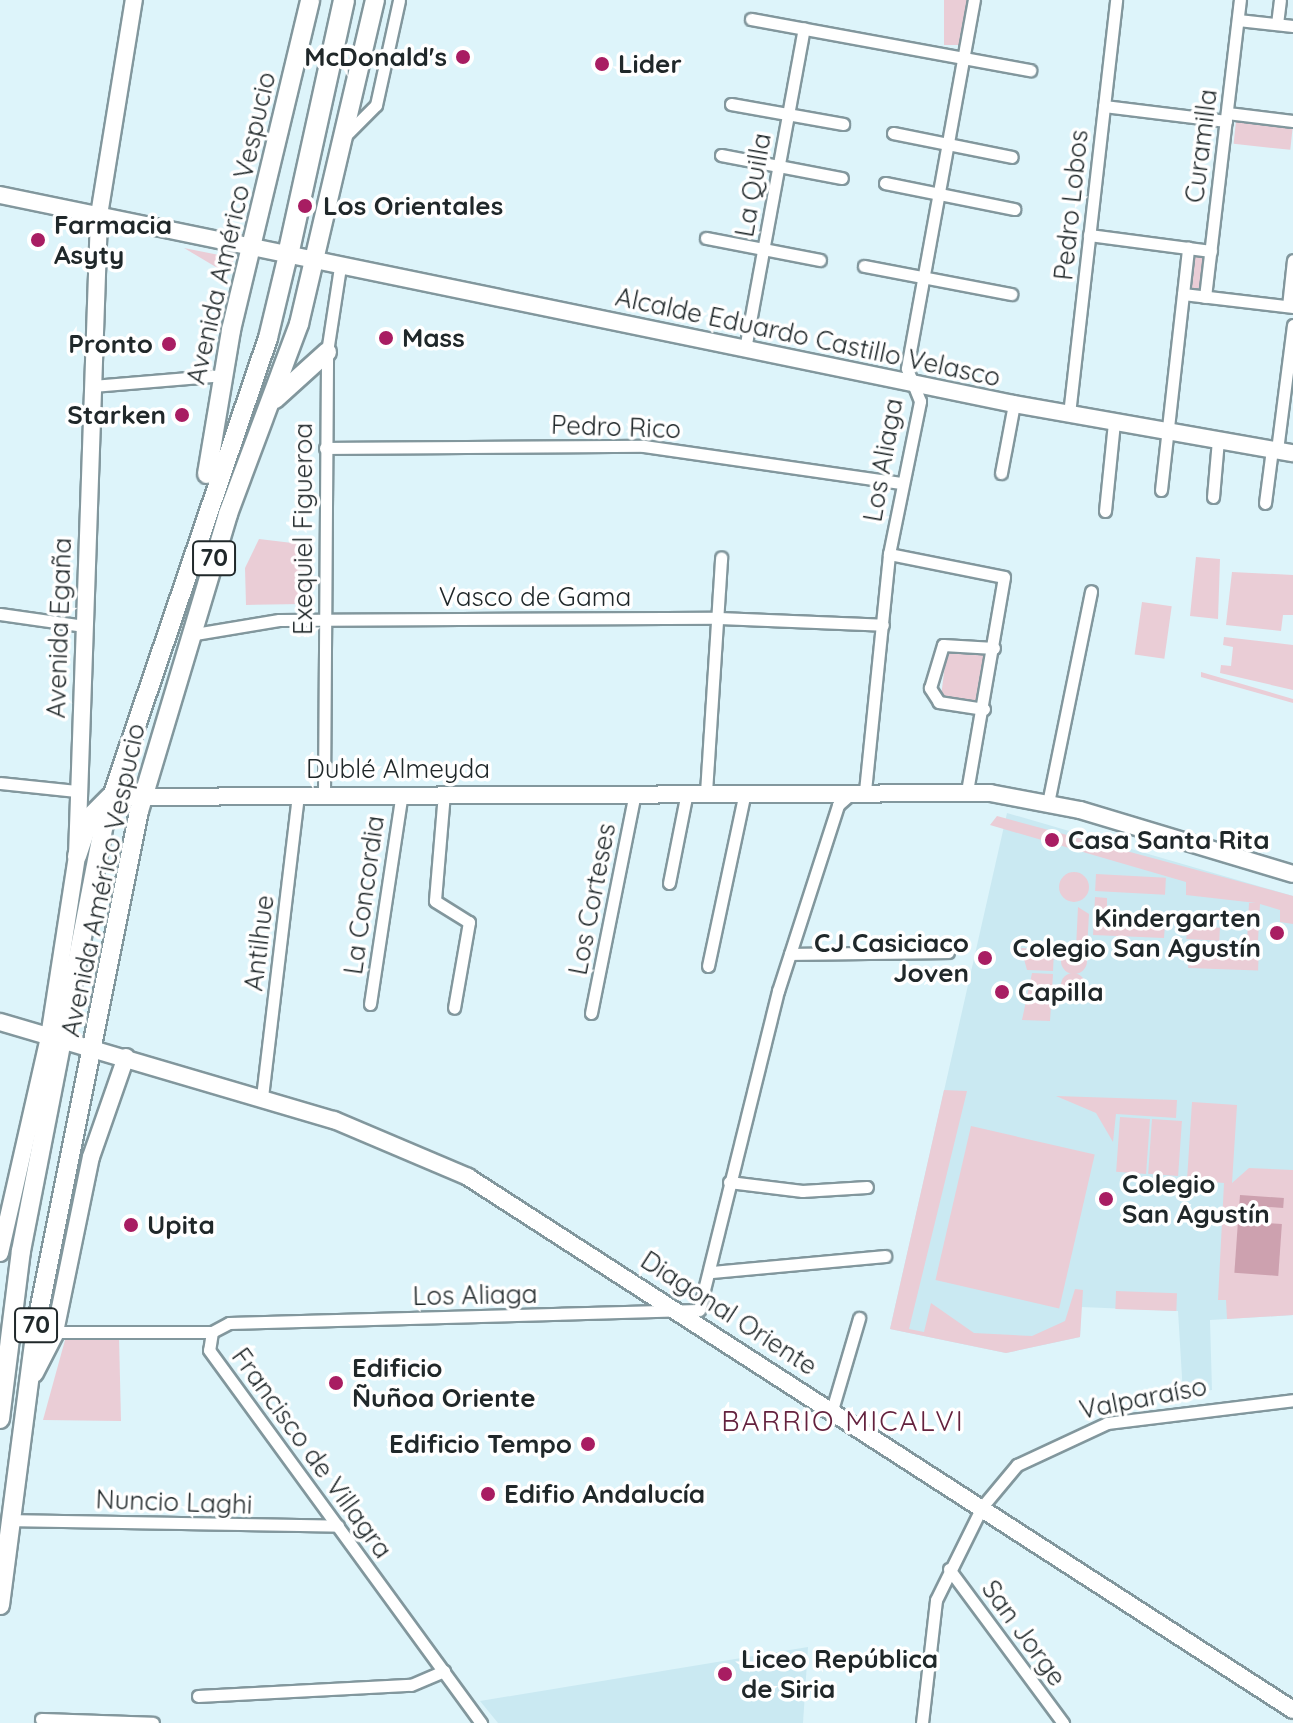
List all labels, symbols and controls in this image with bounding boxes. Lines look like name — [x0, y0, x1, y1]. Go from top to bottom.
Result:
place label: McDonald's — [304, 41, 447, 73]
marker: McDonald's — [454, 48, 472, 66]
place label: Lider — [618, 48, 682, 80]
marker: Lider — [593, 55, 611, 73]
street label: Avenida Américo Vespucio — [180, 69, 282, 387]
street label: Curamilla — [1179, 87, 1223, 205]
street label: Pedro Lobos — [1048, 128, 1094, 282]
street label: La Quilla — [729, 131, 777, 239]
place label: Los Orientales — [323, 190, 503, 222]
marker: Los Orientales — [294, 195, 316, 217]
place label: Farmacia Asyty — [54, 209, 172, 270]
marker: Farmacia Asyty — [29, 231, 47, 249]
street label: Alcalde Eduardo Castillo Velasco — [613, 281, 1003, 393]
place label: Mass — [402, 322, 465, 354]
place label: Pronto — [68, 328, 153, 360]
marker: Mass — [377, 329, 395, 347]
marker: Pronto — [160, 335, 178, 353]
street label: Los Aliaga — [857, 396, 909, 524]
place label: Starken — [67, 399, 166, 431]
marker: Starken — [173, 406, 191, 424]
street label: Pedro Rico — [550, 409, 682, 445]
street label: Exequiel Figueroa — [287, 423, 319, 635]
street label: Avenida Egaña — [40, 537, 78, 719]
road number: 70 — [192, 538, 236, 578]
street label: Vasco de Gama — [439, 581, 631, 613]
street label: Avenida Américo Vespucio — [55, 720, 151, 1040]
street label: Dublé Almeyda — [306, 753, 490, 785]
street label: La Concordia — [337, 814, 391, 976]
street label: Los Corteses — [562, 820, 622, 978]
place label: Casa Santa Rita — [1068, 824, 1270, 856]
marker: Casa Santa Rita — [1043, 831, 1061, 849]
street label: Antilhue — [238, 893, 280, 993]
place label: Kindergarten Colegio San Agustín — [1013, 902, 1261, 964]
marker: Kindergarten Colegio San Agustín — [1268, 924, 1286, 942]
place label: CJ Casiciaco Joven — [814, 927, 969, 988]
marker: CJ Casiciaco Joven — [976, 949, 994, 967]
place label: Capilla — [1018, 976, 1103, 1008]
marker: Capilla — [993, 983, 1011, 1001]
place label: Colegio San Agustín — [1122, 1168, 1270, 1230]
marker: Colegio San Agustín — [1097, 1190, 1115, 1208]
place label: Upita — [147, 1209, 215, 1241]
marker: Upita — [122, 1216, 140, 1234]
street label: Diagonal Oriente — [635, 1244, 823, 1382]
street label: Los Aliaga — [412, 1278, 538, 1312]
road number: 70 — [14, 1305, 58, 1345]
street label: Francisco de Villagra — [225, 1342, 399, 1564]
place label: Edificio Ñuñoa Oriente — [352, 1352, 536, 1414]
street label: Valparaíso — [1077, 1370, 1209, 1426]
marker: Edificio Ñuñoa Oriente — [327, 1374, 345, 1392]
district label: BARRIO MICALVI — [721, 1404, 965, 1438]
place label: Edificio Tempo — [389, 1428, 572, 1460]
marker: Edificio Tempo — [579, 1435, 597, 1453]
place label: Edifio Andalucía — [504, 1478, 705, 1510]
street label: Nuncio Laghi — [95, 1484, 253, 1520]
marker: Edifio Andalucía — [479, 1485, 497, 1503]
street label: San Jorge — [975, 1574, 1073, 1692]
place label: Liceo República de Siria — [741, 1643, 938, 1704]
marker: Liceo República de Siria — [716, 1665, 734, 1683]

